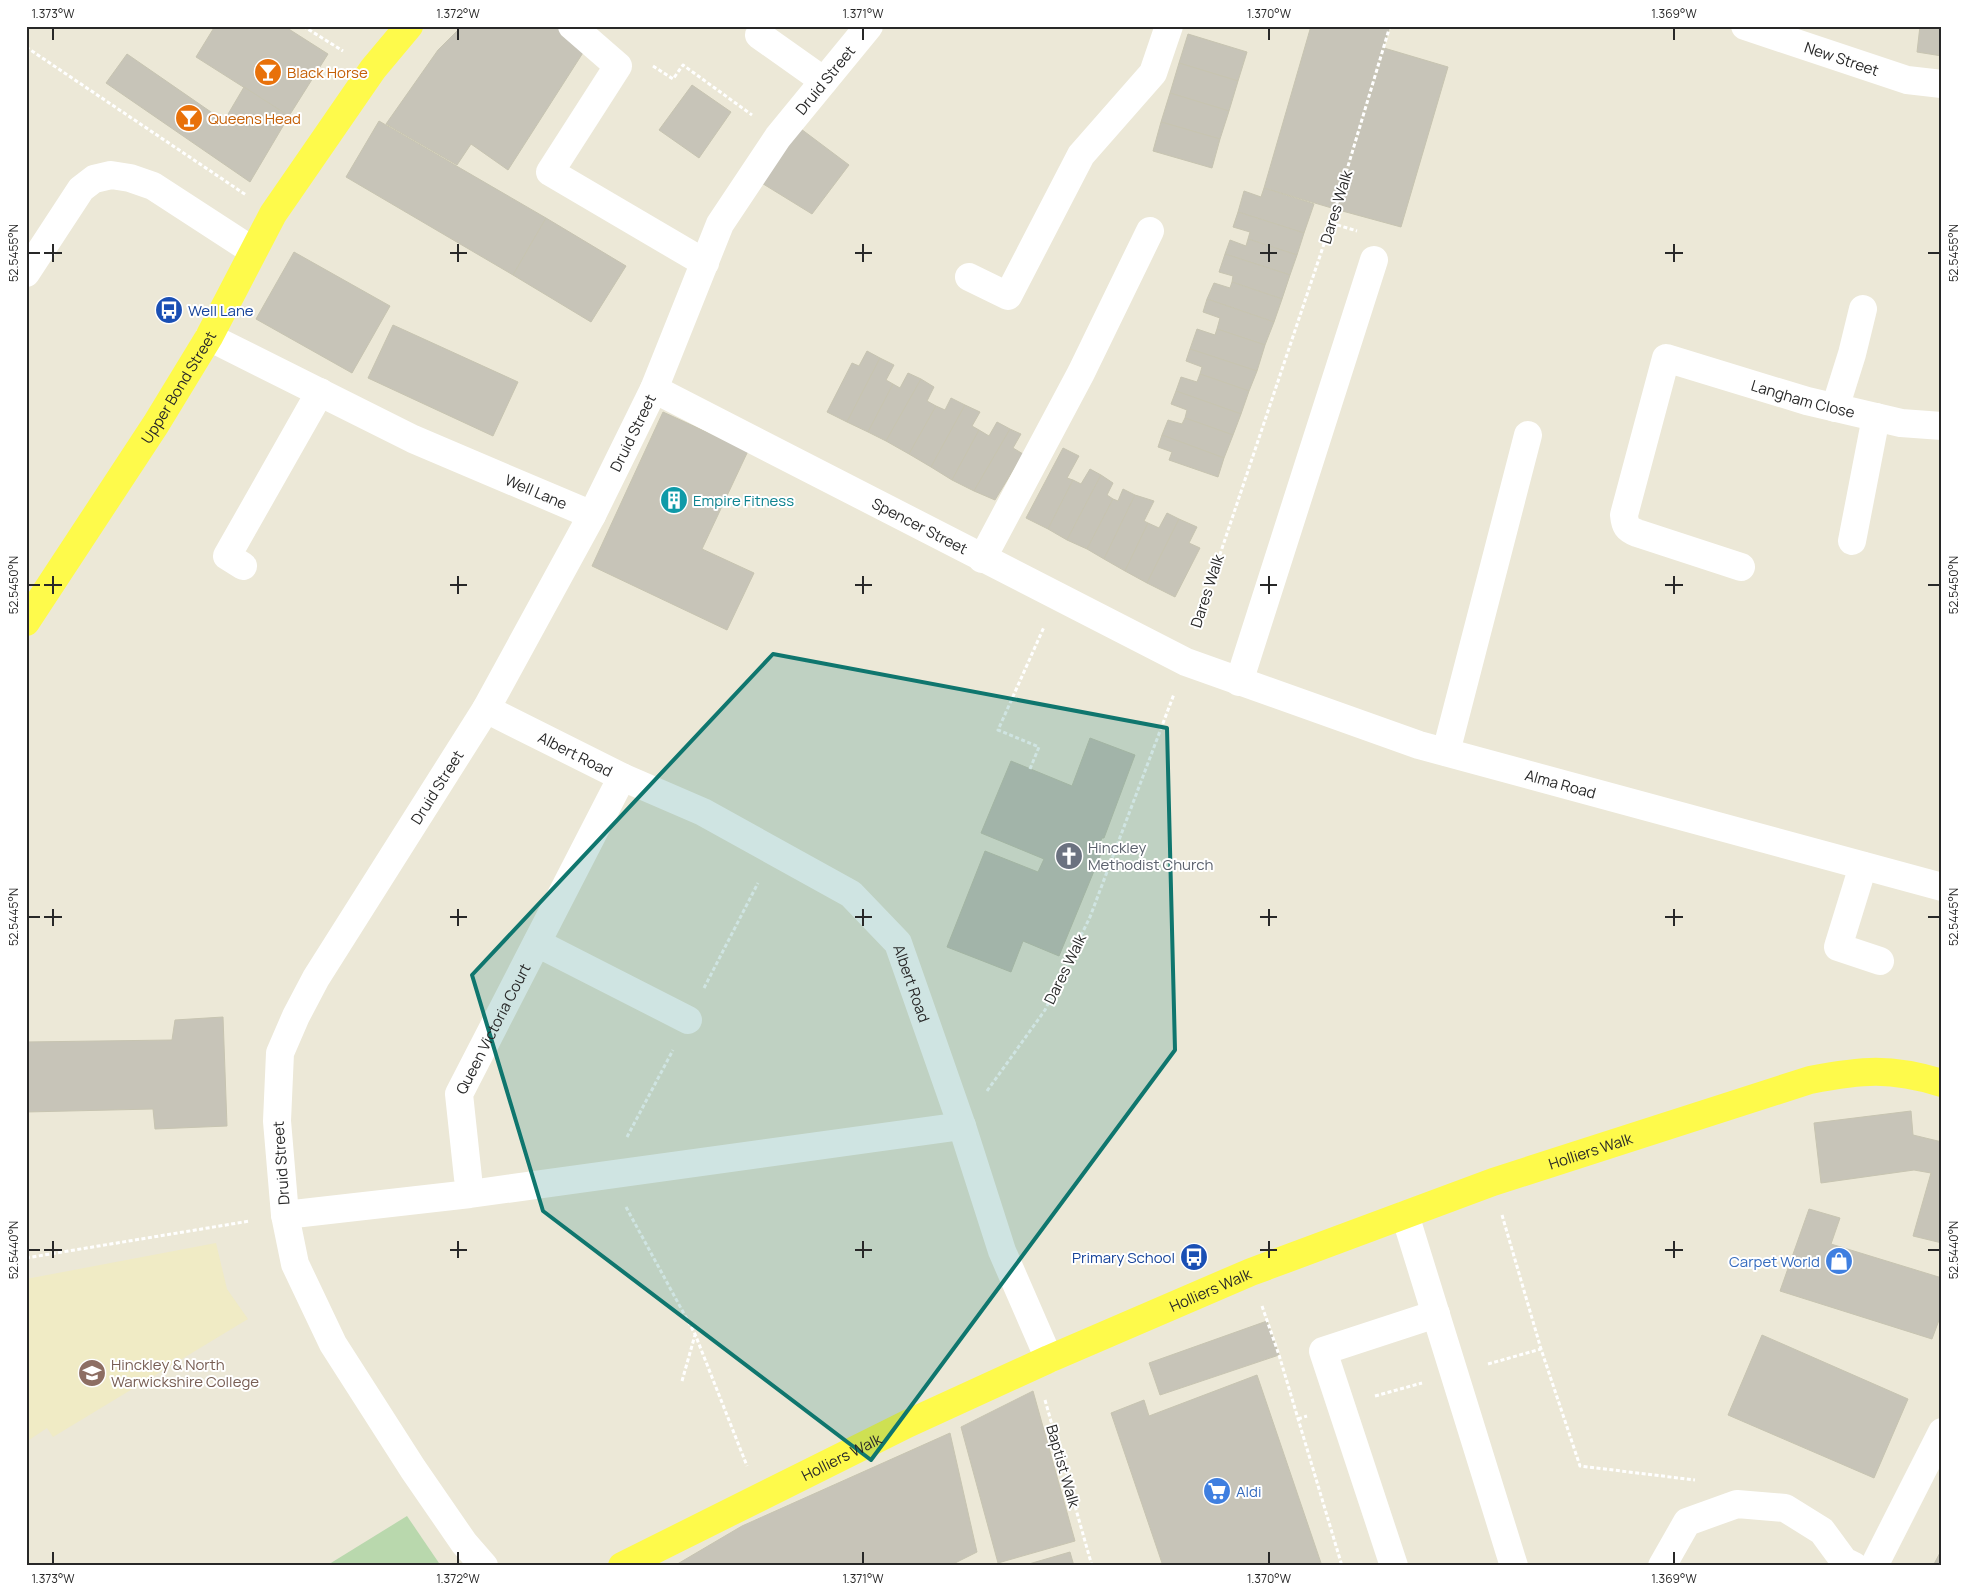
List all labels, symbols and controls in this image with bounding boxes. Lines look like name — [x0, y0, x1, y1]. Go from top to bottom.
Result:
text: 1.373°W — [31, 5, 75, 22]
text: 1.372°W — [436, 5, 480, 22]
text: 1.371°W — [842, 5, 884, 22]
text: 1.370°W — [1247, 5, 1292, 22]
text: 1.369°W — [1651, 5, 1697, 22]
street label: New Street — [1802, 36, 1882, 80]
street label: Druid Street — [790, 41, 860, 119]
bar icon: Black Horse — [253, 57, 283, 87]
place label: Black Horse — [287, 62, 368, 83]
bar icon: Queens Head — [174, 103, 204, 133]
place label: Queens Head — [208, 108, 301, 129]
street label: Dares Walk — [1315, 167, 1357, 246]
text: 52.5455°N — [5, 224, 22, 282]
text: 52.5455°N — [1945, 224, 1962, 282]
bus stop icon: Well Lane — [154, 295, 184, 325]
place label: Well Lane — [188, 300, 254, 321]
street label: Upper Bond Street — [136, 327, 221, 447]
street label: Langham Close — [1749, 374, 1857, 422]
street label: Druid Street — [605, 390, 660, 475]
street label: Well Lane — [502, 469, 571, 514]
building icon: Empire Fitness — [659, 485, 689, 515]
place label: Empire Fitness — [693, 490, 794, 511]
street label: Spencer Street — [869, 492, 972, 559]
street label: Dares Walk — [1185, 551, 1229, 630]
text: 52.5450°N — [5, 556, 22, 614]
text: 52.5450°N — [1945, 556, 1962, 614]
street label: Albert Road — [535, 726, 616, 781]
street label: Druid Street — [405, 746, 468, 828]
street label: Alma Road — [1523, 764, 1598, 803]
place label: Hinckley Methodist Church — [1088, 837, 1214, 875]
church icon: Hinckley Methodist Church — [1054, 841, 1084, 871]
text: 52.5445°N — [5, 888, 22, 946]
text: 52.5445°N — [1945, 888, 1962, 946]
street label: Dares Walk — [1039, 930, 1091, 1008]
street label: Albert Road — [889, 942, 935, 1025]
street label: Queen Victoria Court — [450, 960, 535, 1098]
street label: Druid Street — [268, 1120, 294, 1206]
street label: Holliers Walk — [1546, 1127, 1636, 1174]
text: 52.5440°N — [5, 1221, 22, 1279]
text: 52.5440°N — [1945, 1221, 1962, 1279]
bus stop icon: Primary School — [1179, 1242, 1209, 1272]
shop icon: Carpet World — [1824, 1246, 1854, 1276]
place label: Primary School — [1072, 1247, 1175, 1268]
place label: Carpet World — [1729, 1251, 1820, 1272]
street label: Holliers Walk — [1166, 1263, 1255, 1316]
place label: Hinckley & North Warwickshire College — [111, 1354, 259, 1392]
school or university icon: Hinckley & North Warwickshire College — [77, 1358, 107, 1388]
street label: Baptist Walk — [1041, 1422, 1085, 1510]
street label: Holliers Walk — [798, 1428, 885, 1486]
supermarket icon: Aldi — [1202, 1476, 1232, 1506]
place label: Aldi — [1236, 1481, 1261, 1502]
text: 1.373°W — [31, 1570, 75, 1587]
text: 1.372°W — [436, 1570, 480, 1587]
text: 1.371°W — [842, 1570, 884, 1587]
text: 1.370°W — [1247, 1570, 1292, 1587]
text: 1.369°W — [1651, 1570, 1697, 1587]

